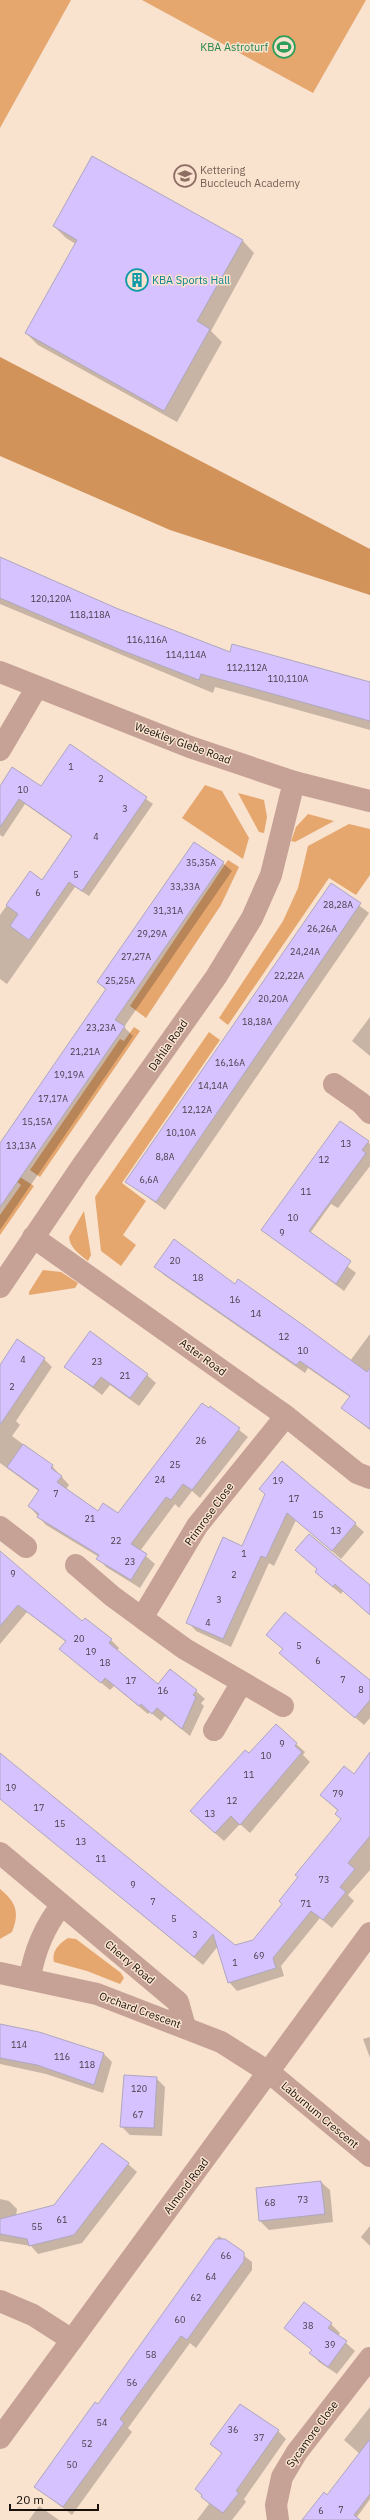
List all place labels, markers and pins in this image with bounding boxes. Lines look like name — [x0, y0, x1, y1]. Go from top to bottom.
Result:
sports icon: KBA Astroturf — [271, 34, 297, 60]
place label: KBA Astroturf — [200, 40, 268, 54]
school or university icon: Kettering Buccleuch Academy — [172, 163, 198, 189]
place label: Kettering Buccleuch Academy — [200, 163, 300, 190]
building icon: KBA Sports Hall — [124, 267, 150, 293]
place label: KBA Sports Hall — [152, 273, 230, 287]

